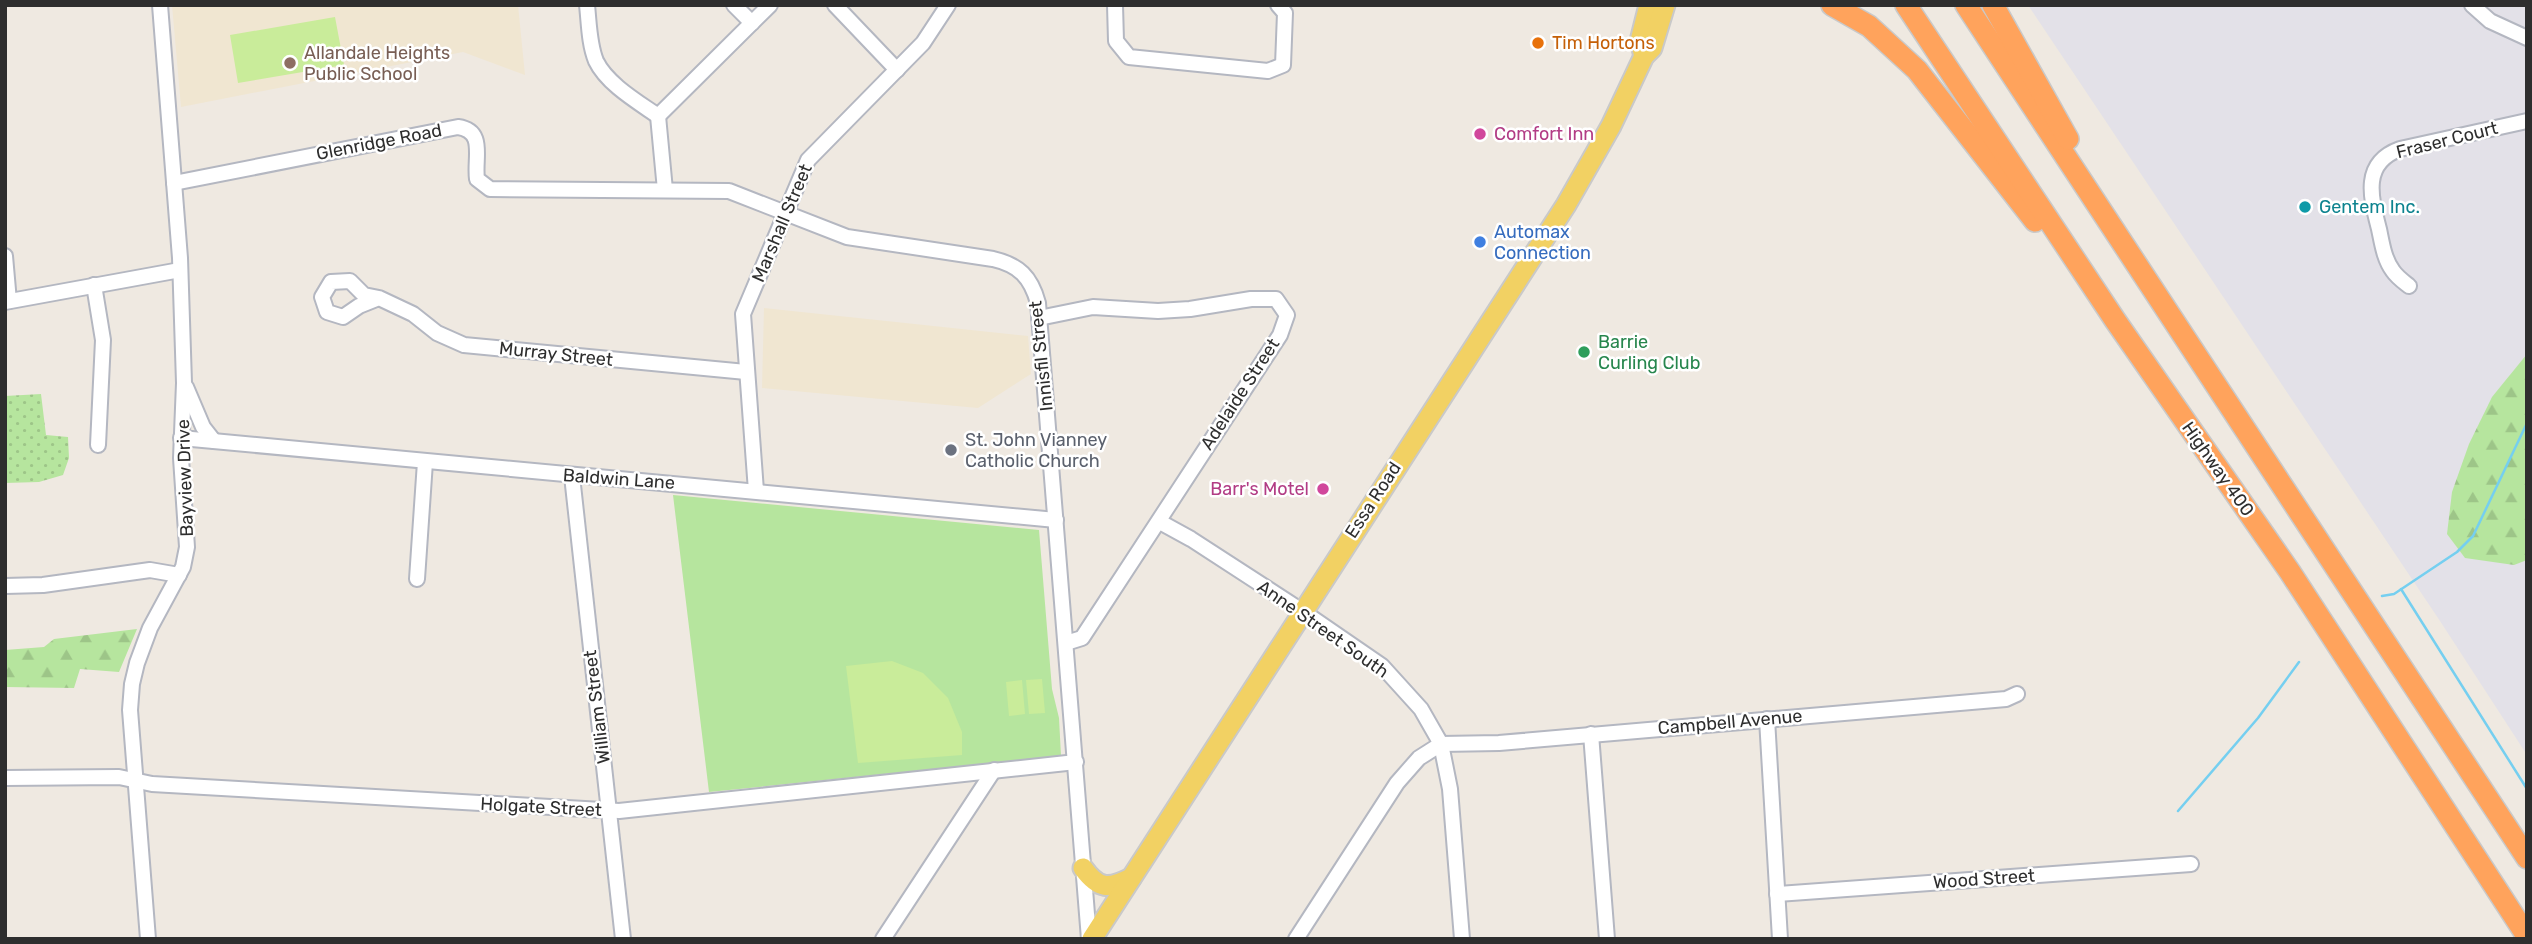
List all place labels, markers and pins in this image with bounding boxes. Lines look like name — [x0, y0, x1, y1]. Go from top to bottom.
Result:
place label: Tim Hortons — [1552, 32, 1655, 54]
marker: Tim Hortons — [1530, 35, 1546, 51]
place label: Allandale Heights Public School — [304, 42, 450, 85]
marker: Allandale Heights Public School — [282, 55, 298, 71]
place label: Comfort Inn — [1494, 123, 1594, 145]
marker: Comfort Inn — [1472, 126, 1488, 142]
place label: Gentem Inc. — [2319, 196, 2420, 218]
marker: Gentem Inc. — [2297, 199, 2313, 215]
place label: Automax Connection — [1494, 221, 1591, 264]
marker: Automax Connection — [1472, 234, 1488, 250]
place label: Barrie Curling Club — [1598, 331, 1700, 374]
marker: Barrie Curling Club — [1576, 344, 1592, 360]
place label: St. John Vianney Catholic Church — [965, 429, 1107, 472]
marker: St. John Vianney Catholic Church — [943, 442, 959, 458]
place label: Barr's Motel — [1210, 478, 1309, 500]
marker: Barr's Motel — [1315, 481, 1331, 497]

